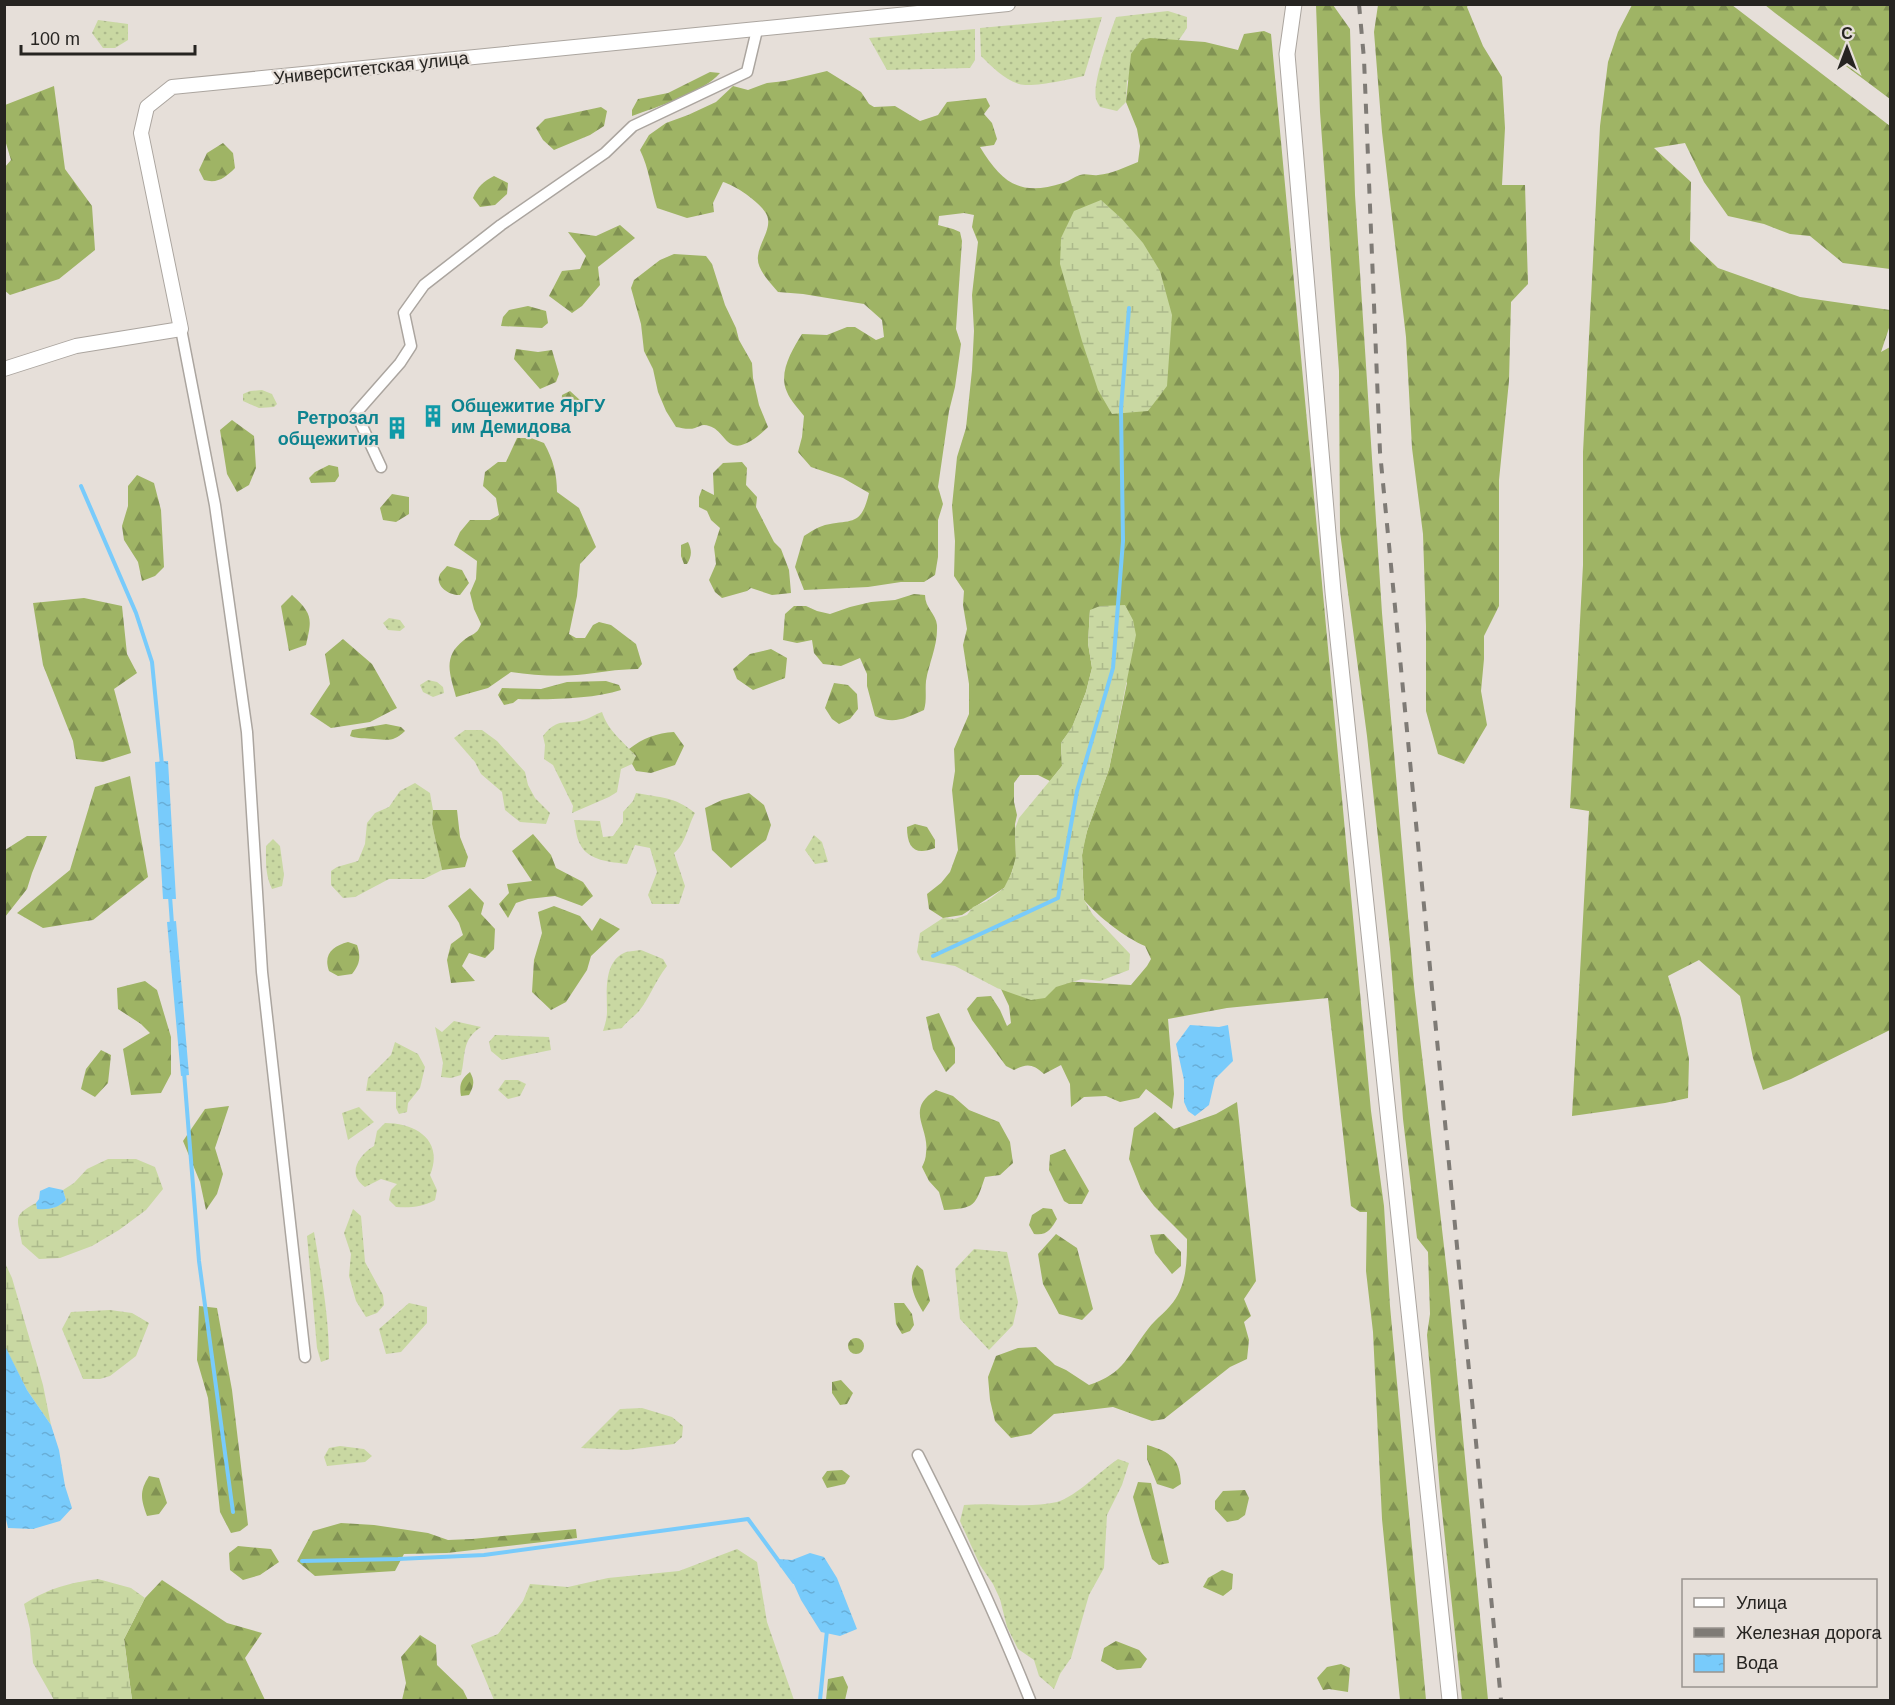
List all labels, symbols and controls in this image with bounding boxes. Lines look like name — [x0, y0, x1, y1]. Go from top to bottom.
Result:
scale bar — [21, 18, 195, 56]
north arrow — [1817, 18, 1877, 78]
text: С — [1841, 25, 1853, 42]
text: 100 m — [30, 29, 80, 49]
street label: Университетская улица — [272, 48, 471, 88]
place label: Общежитие ЯрГУ им Демидова — [451, 396, 606, 437]
building icon: Общежитие ЯрГУ им Демидова — [420, 403, 446, 429]
place label: Ретрозал общежития — [278, 408, 379, 449]
building icon: Ретрозал общежития — [384, 415, 410, 441]
legend — [1682, 1579, 1877, 1687]
text: Улица — [1736, 1593, 1788, 1613]
text: Железная дорога — [1736, 1623, 1883, 1643]
text: Вода — [1736, 1653, 1779, 1673]

